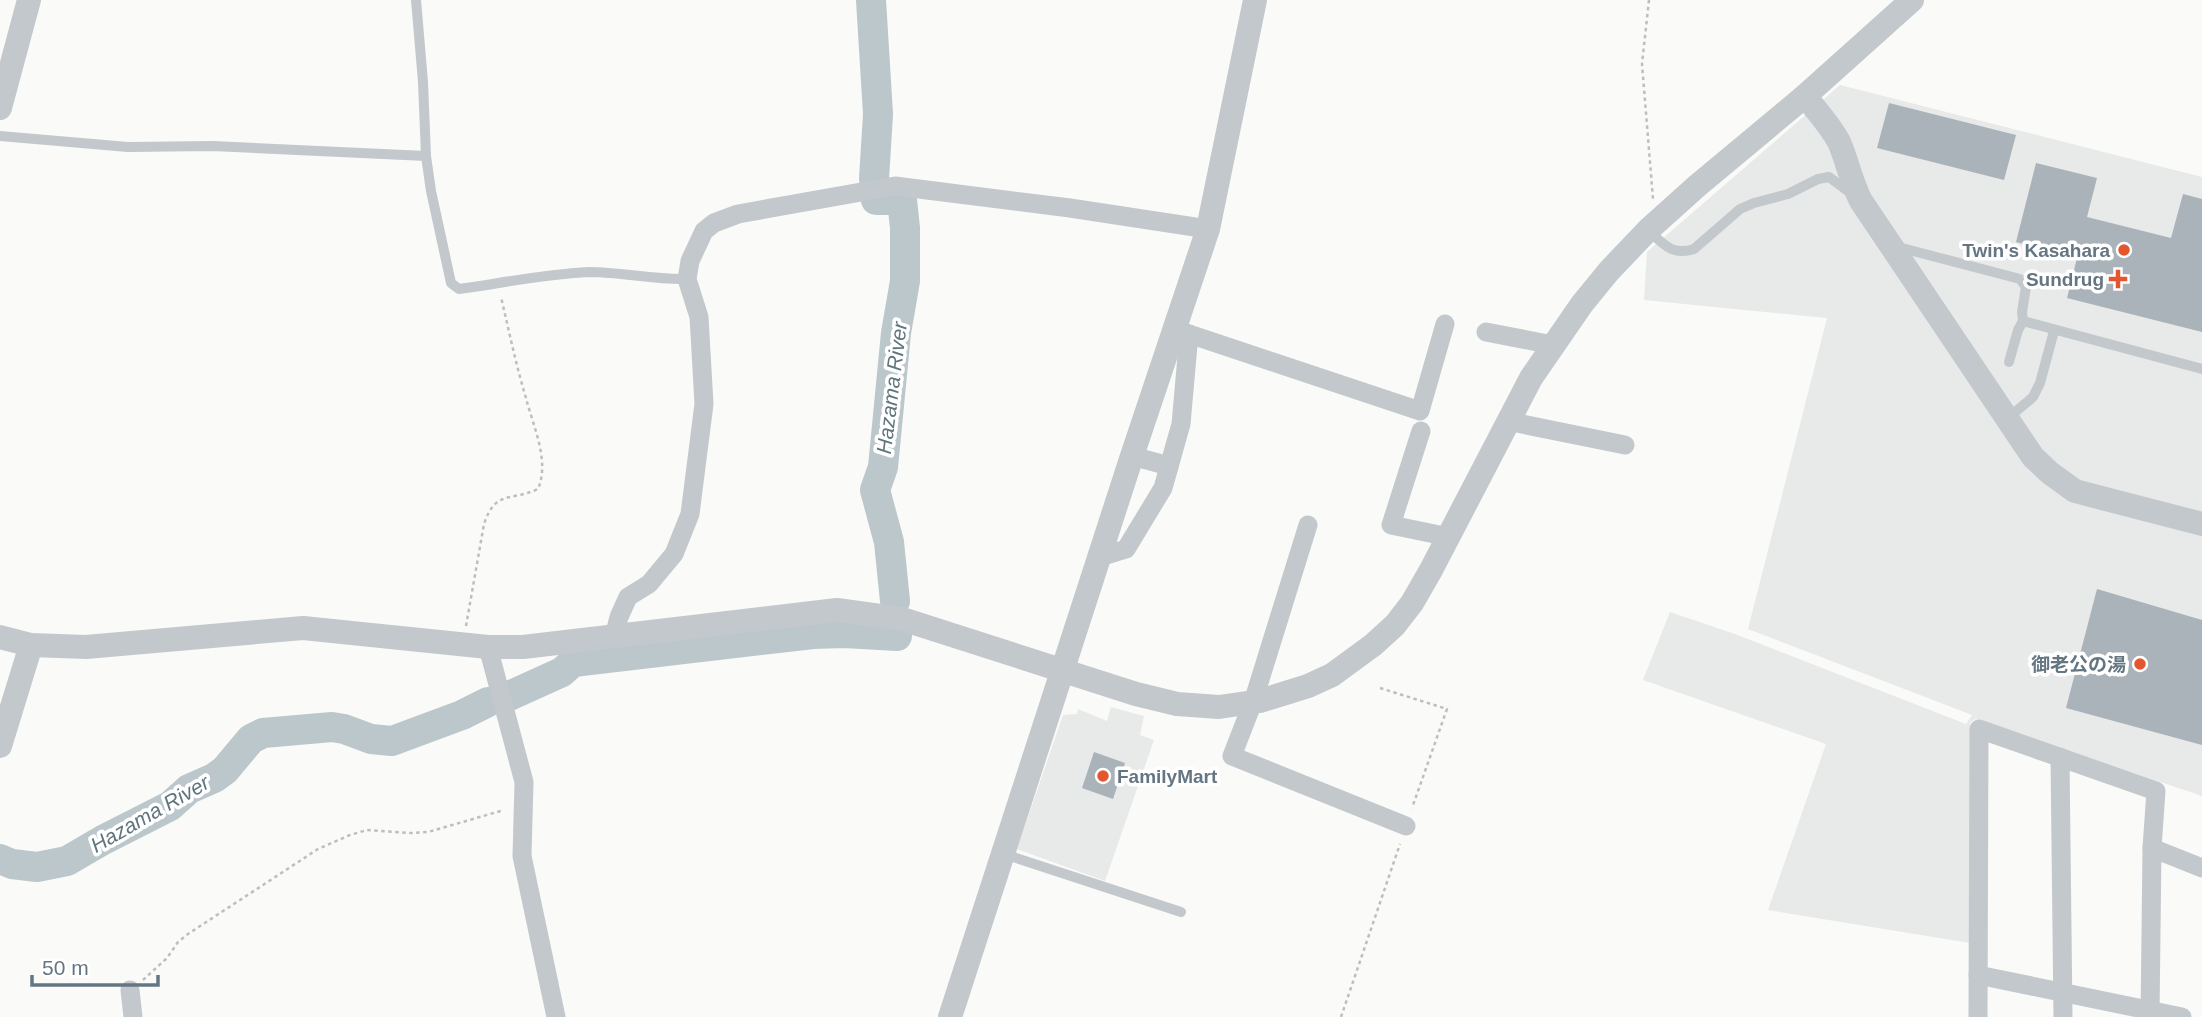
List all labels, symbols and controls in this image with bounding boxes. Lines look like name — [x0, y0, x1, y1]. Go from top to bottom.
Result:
place label: Twin's Kasahara — [1962, 240, 2110, 261]
marker: Twin's Kasahara — [2116, 242, 2132, 258]
place label: Sundrug — [2026, 269, 2104, 290]
marker: Sundrug — [2110, 271, 2126, 287]
water label: Hazama River — [872, 320, 911, 455]
place label: 御老公の湯 — [2031, 654, 2126, 675]
marker: 御老公の湯 — [2132, 656, 2148, 672]
place label: FamilyMart — [1117, 766, 1218, 787]
marker: FamilyMart — [1095, 768, 1111, 784]
water label: Hazama River — [86, 770, 214, 857]
scale bar — [32, 944, 158, 988]
text: 50 m — [42, 956, 89, 979]

